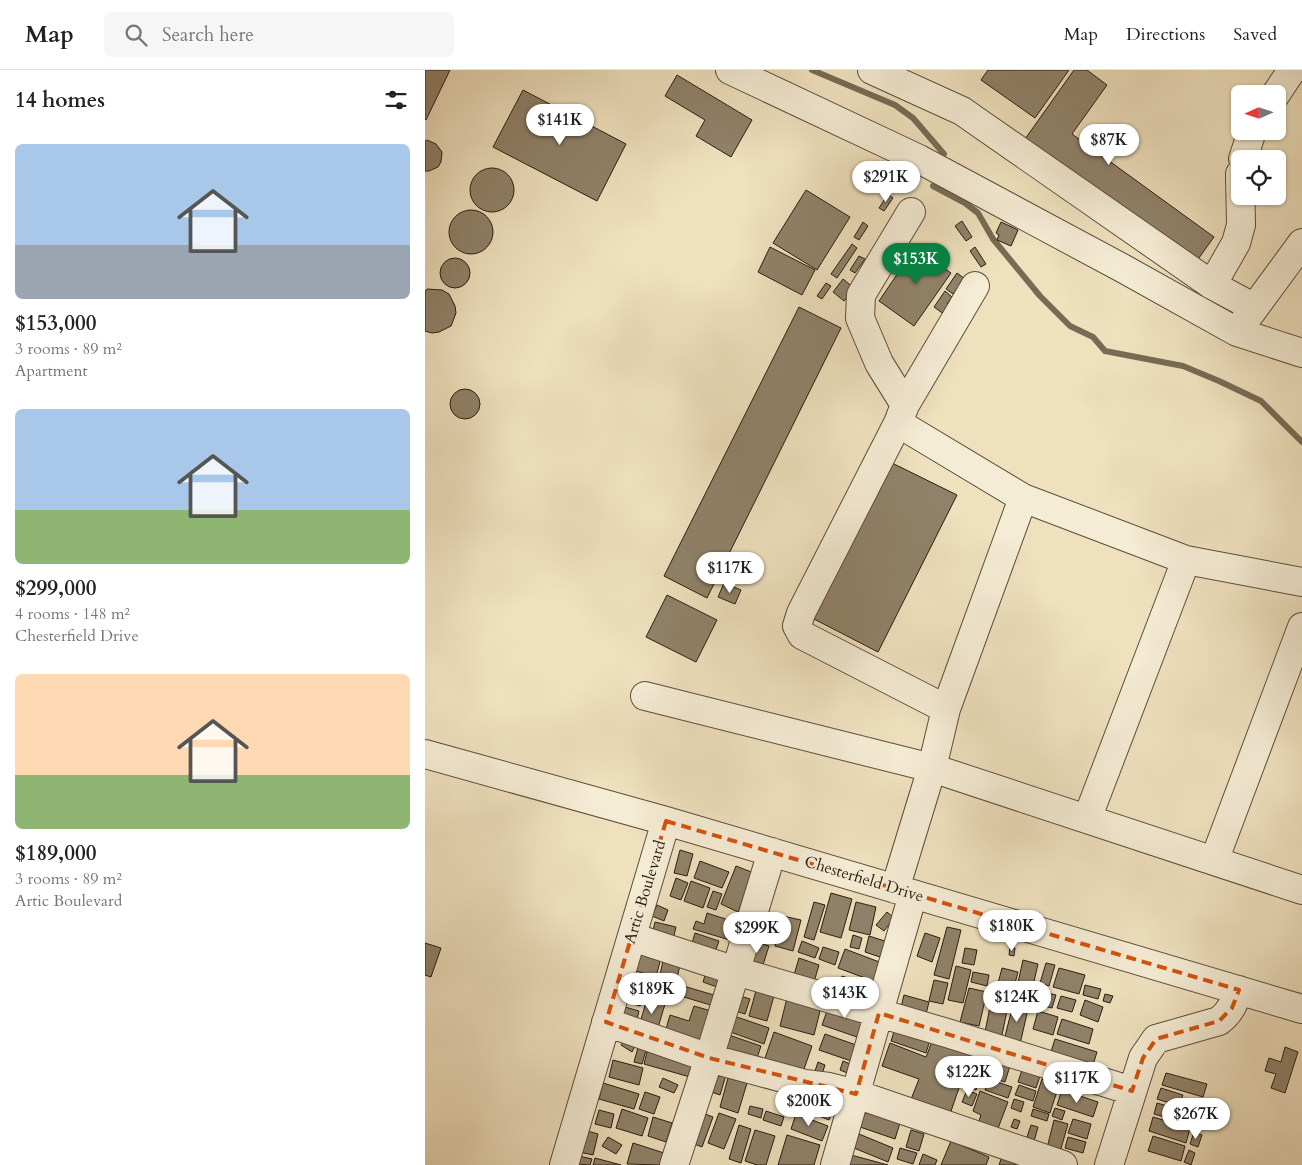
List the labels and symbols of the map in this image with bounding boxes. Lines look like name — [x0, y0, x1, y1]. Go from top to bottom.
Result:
north arrow — [1231, 85, 1286, 140]
pin: $141K — [525, 104, 595, 146]
pin: $87K — [1079, 124, 1139, 166]
pin: $291K — [851, 160, 921, 203]
pin: $153K — [881, 242, 951, 285]
pin: $117K — [695, 552, 765, 594]
street label: Artic Boulevard — [619, 837, 671, 947]
street label: Chesterfield Drive — [802, 850, 926, 908]
pin: $180K — [977, 910, 1047, 952]
pin: $299K — [722, 912, 792, 954]
pin: $189K — [617, 972, 687, 1015]
pin: $143K — [810, 976, 880, 1019]
pin: $124K — [982, 980, 1052, 1023]
pin: $122K — [934, 1056, 1004, 1098]
pin: $117K — [1042, 1062, 1112, 1104]
pin: $200K — [774, 1084, 844, 1127]
pin: $267K — [1161, 1098, 1231, 1140]

